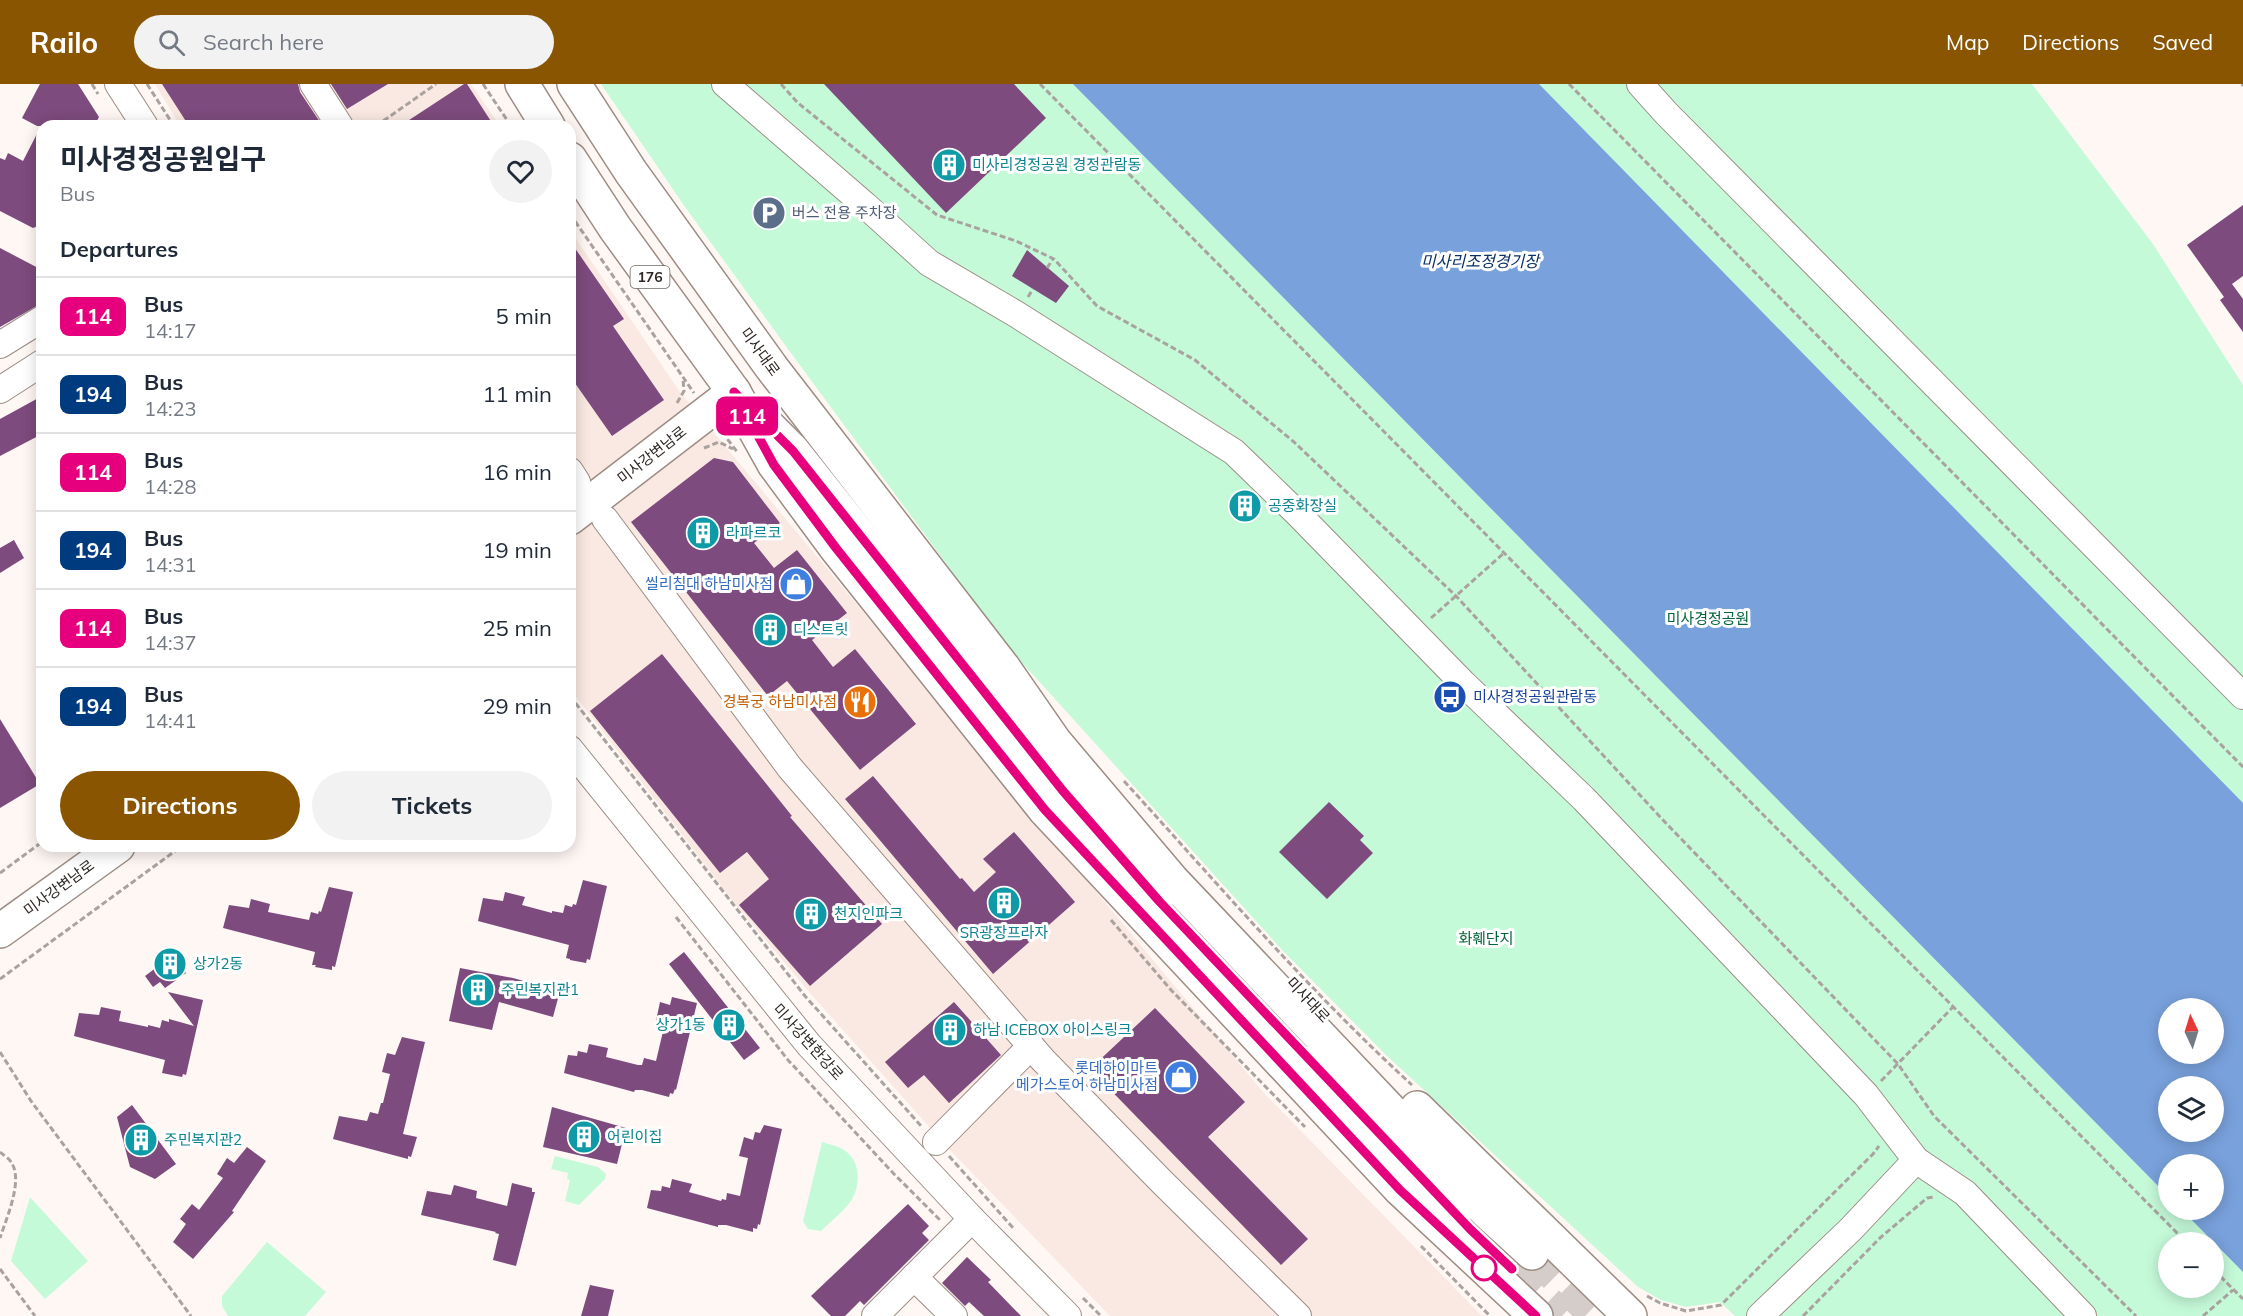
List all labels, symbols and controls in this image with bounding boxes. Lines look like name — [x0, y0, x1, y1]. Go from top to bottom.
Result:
search box — [134, 15, 554, 69]
text: Railo — [30, 25, 98, 60]
icon: search — [155, 26, 188, 59]
text: Search here — [203, 28, 324, 56]
text: Map — [1946, 29, 1989, 55]
text: Directions — [2022, 29, 2119, 55]
text: Saved — [2152, 29, 2213, 55]
button: heart — [489, 140, 552, 203]
text: 미사경정공원입구 — [60, 141, 266, 176]
building icon: 미사리경정공원 경정관람동 — [931, 147, 967, 183]
place label: 미사리경정공원 경정관람동 — [972, 155, 1142, 174]
text: Bus — [60, 181, 95, 206]
parking icon: 버스 전용 주차장 — [751, 195, 787, 231]
place label: 버스 전용 주차장 — [792, 203, 897, 222]
text: Departures — [60, 235, 178, 263]
water label: 미사리조정경기장 — [1421, 251, 1541, 271]
road number: 176 — [630, 266, 670, 288]
text: Bus — [144, 290, 183, 318]
text: 5 min — [496, 302, 552, 330]
text: 114 — [74, 303, 112, 329]
text: 14:17 — [144, 318, 197, 343]
street label: 미사대로 — [736, 324, 784, 380]
text: Bus — [144, 368, 183, 396]
text: 11 min — [482, 380, 552, 408]
text: 194 — [74, 381, 112, 407]
text: 14:23 — [144, 396, 197, 421]
line badge: 114 — [712, 396, 782, 436]
text: 114 — [728, 403, 766, 429]
street label: 미사강변남로 — [613, 422, 690, 488]
text: Bus — [144, 446, 183, 474]
text: 16 min — [482, 458, 552, 486]
text: 114 — [74, 459, 112, 485]
text: 14:28 — [144, 474, 197, 499]
building icon: 공중화장실 — [1227, 488, 1263, 524]
place label: 공중화장실 — [1268, 496, 1337, 515]
building icon: 라파르코 — [685, 515, 721, 551]
place label: 라파르코 — [726, 523, 781, 542]
text: Bus — [144, 524, 183, 552]
text: 19 min — [482, 536, 552, 564]
text: 194 — [74, 537, 112, 563]
text: 14:31 — [144, 552, 197, 577]
shop icon: 씰리침대 하남미사점 — [778, 566, 814, 602]
place label: 씰리침대 하남미사점 — [645, 574, 773, 593]
text: Bus — [144, 602, 183, 630]
park label: 미사경정공원 — [1667, 609, 1749, 628]
building icon: 디스트릿 — [752, 612, 788, 648]
text: 25 min — [482, 614, 552, 642]
text: 114 — [74, 615, 112, 641]
place label: 디스트릿 — [793, 620, 848, 639]
text: 14:37 — [144, 630, 197, 655]
bus stop icon: 미사경정공원관람동 — [1432, 679, 1468, 715]
text: Bus — [144, 680, 183, 708]
restaurant icon: 경복궁 하남미사점 — [842, 684, 878, 720]
place label: 미사경정공원관람동 — [1473, 687, 1597, 706]
text: 29 min — [482, 692, 552, 720]
place label: 경복궁 하남미사점 — [723, 692, 837, 711]
text: 194 — [74, 693, 112, 719]
text: 14:41 — [144, 708, 197, 733]
button: Directions — [60, 771, 300, 840]
button: Tickets — [312, 771, 552, 840]
street label: 미사강변남로 — [20, 856, 98, 920]
building icon: SR광장프라자 — [986, 885, 1022, 921]
building icon: 천지인파크 — [793, 896, 829, 932]
place label: 천지인파크 — [834, 904, 903, 923]
place label: SR광장프라자 — [960, 923, 1049, 942]
park label: 화훼단지 — [1458, 929, 1514, 948]
building icon: 상가2동 — [152, 946, 188, 982]
place label: 상가2동 — [193, 954, 243, 973]
building icon: 주민복지관1 — [460, 972, 496, 1008]
street label: 미사대로 — [1283, 973, 1334, 1026]
place label: 주민복지관1 — [501, 980, 579, 999]
north arrow — [2158, 998, 2224, 1064]
map controls — [2158, 998, 2224, 1298]
street label: 미사강변한강로 — [769, 999, 848, 1084]
building icon: 상가1동 — [711, 1007, 747, 1043]
building icon: 하남 ICEBOX 아이스링크 — [932, 1012, 968, 1048]
place label: 상가1동 — [656, 1015, 706, 1034]
place label: 하남 ICEBOX 아이스링크 — [973, 1020, 1132, 1039]
place label: 롯데하이마트 메가스토어 하남미사점 — [1016, 1058, 1158, 1094]
shop icon: 롯데하이마트 메가스토어 하남미사점 — [1163, 1059, 1199, 1095]
button: layers — [2158, 1076, 2224, 1142]
building icon: 어린이집 — [566, 1119, 602, 1155]
building icon: 주민복지관2 — [123, 1122, 159, 1158]
place label: 어린이집 — [607, 1127, 662, 1146]
place label: 주민복지관2 — [164, 1130, 242, 1149]
button: + — [2158, 1154, 2224, 1220]
button: − — [2158, 1232, 2224, 1298]
unlabelled marker — [1471, 1255, 1497, 1281]

